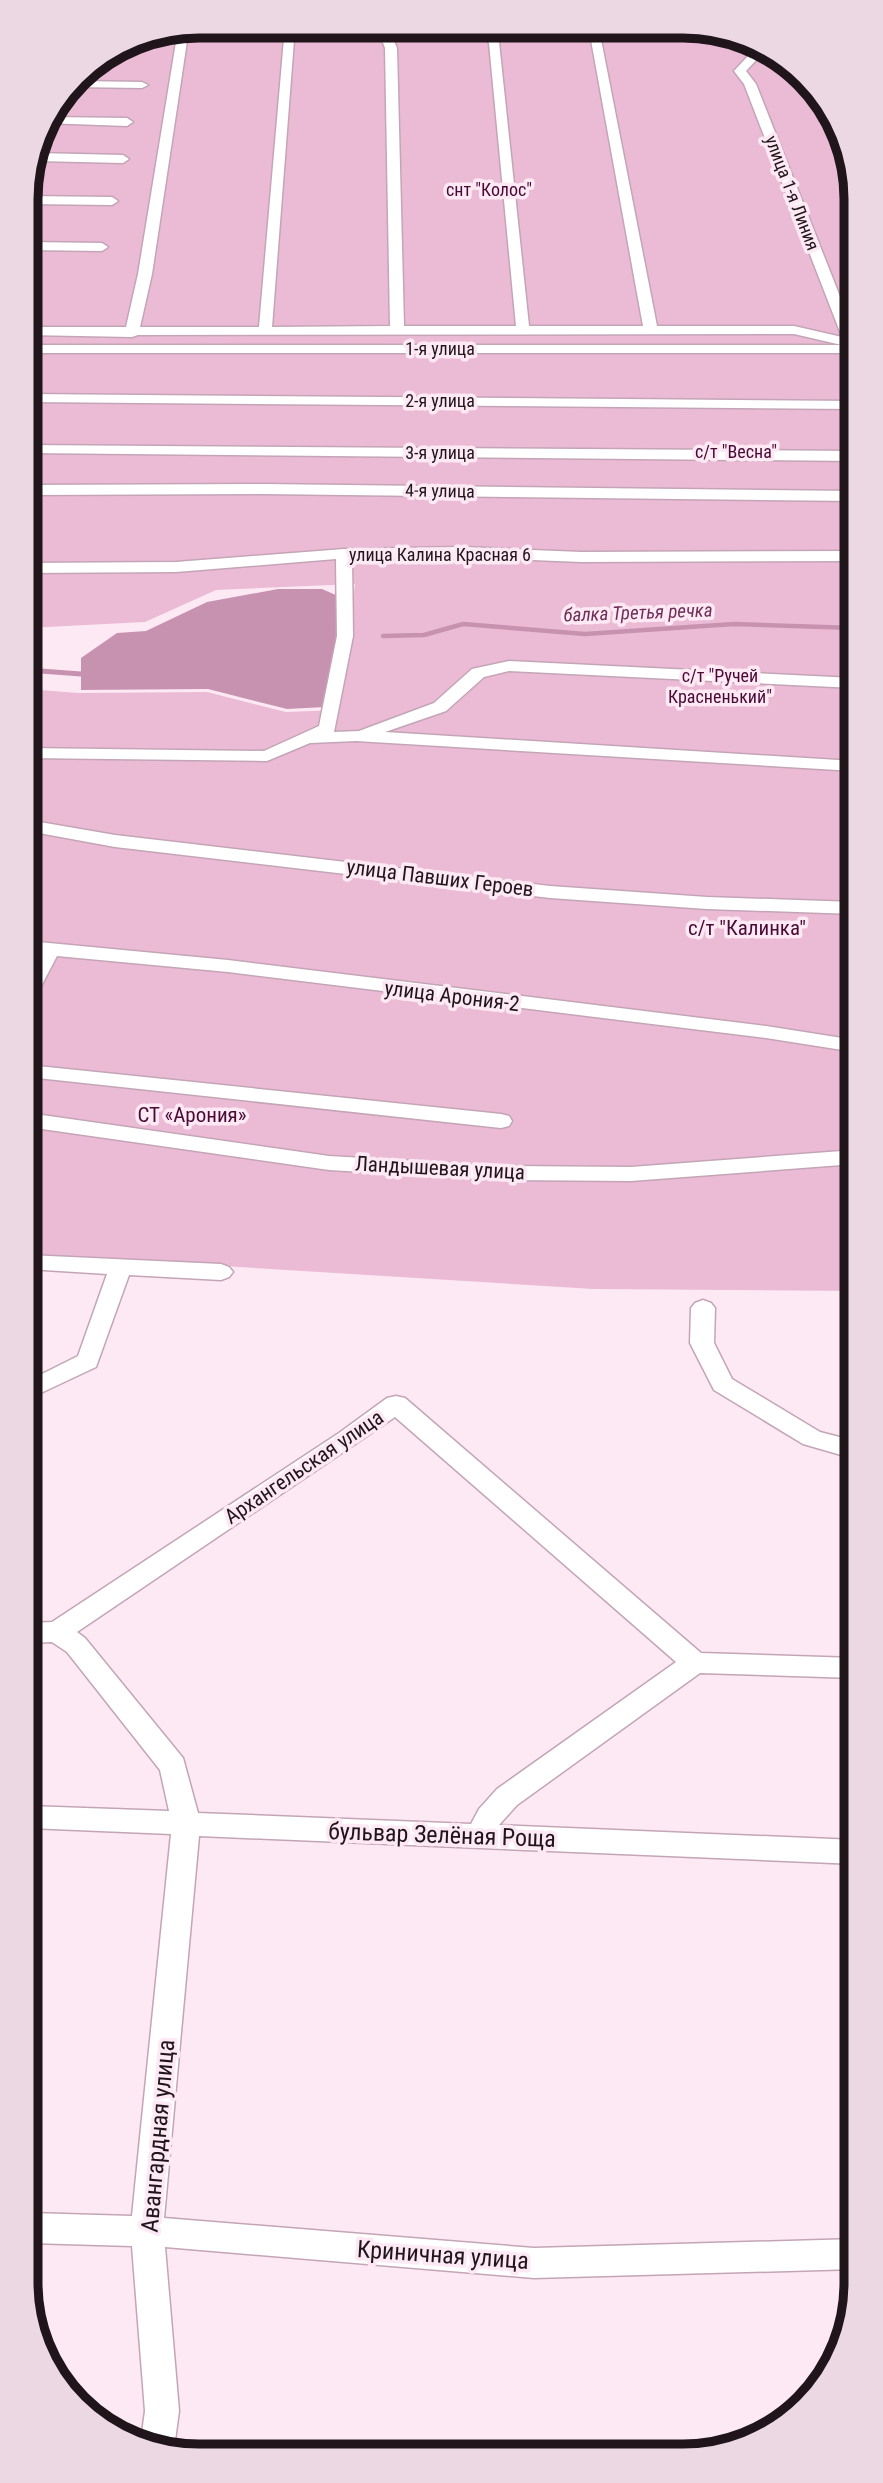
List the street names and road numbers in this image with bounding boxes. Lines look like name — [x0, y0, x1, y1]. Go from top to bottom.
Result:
street label: улица 1-я Линия — [761, 133, 824, 253]
street label: 1-я улица — [405, 338, 475, 359]
street label: 2-я улица — [405, 390, 475, 411]
street label: 3-я улица — [405, 442, 475, 463]
street label: 4-я улица — [405, 479, 475, 502]
street label: улица Калина Красная 6 — [349, 544, 531, 565]
street label: улица Павших Героев — [345, 855, 535, 901]
street label: улица Арония-2 — [383, 976, 521, 1016]
street label: Ландышевая улица — [354, 1152, 526, 1184]
street label: Архангельская улица — [220, 1405, 388, 1529]
street label: бульвар Зелёная Роща — [328, 1817, 556, 1853]
street label: Авангардная улица — [136, 2038, 180, 2234]
street label: Криничная улица — [356, 2235, 530, 2275]

